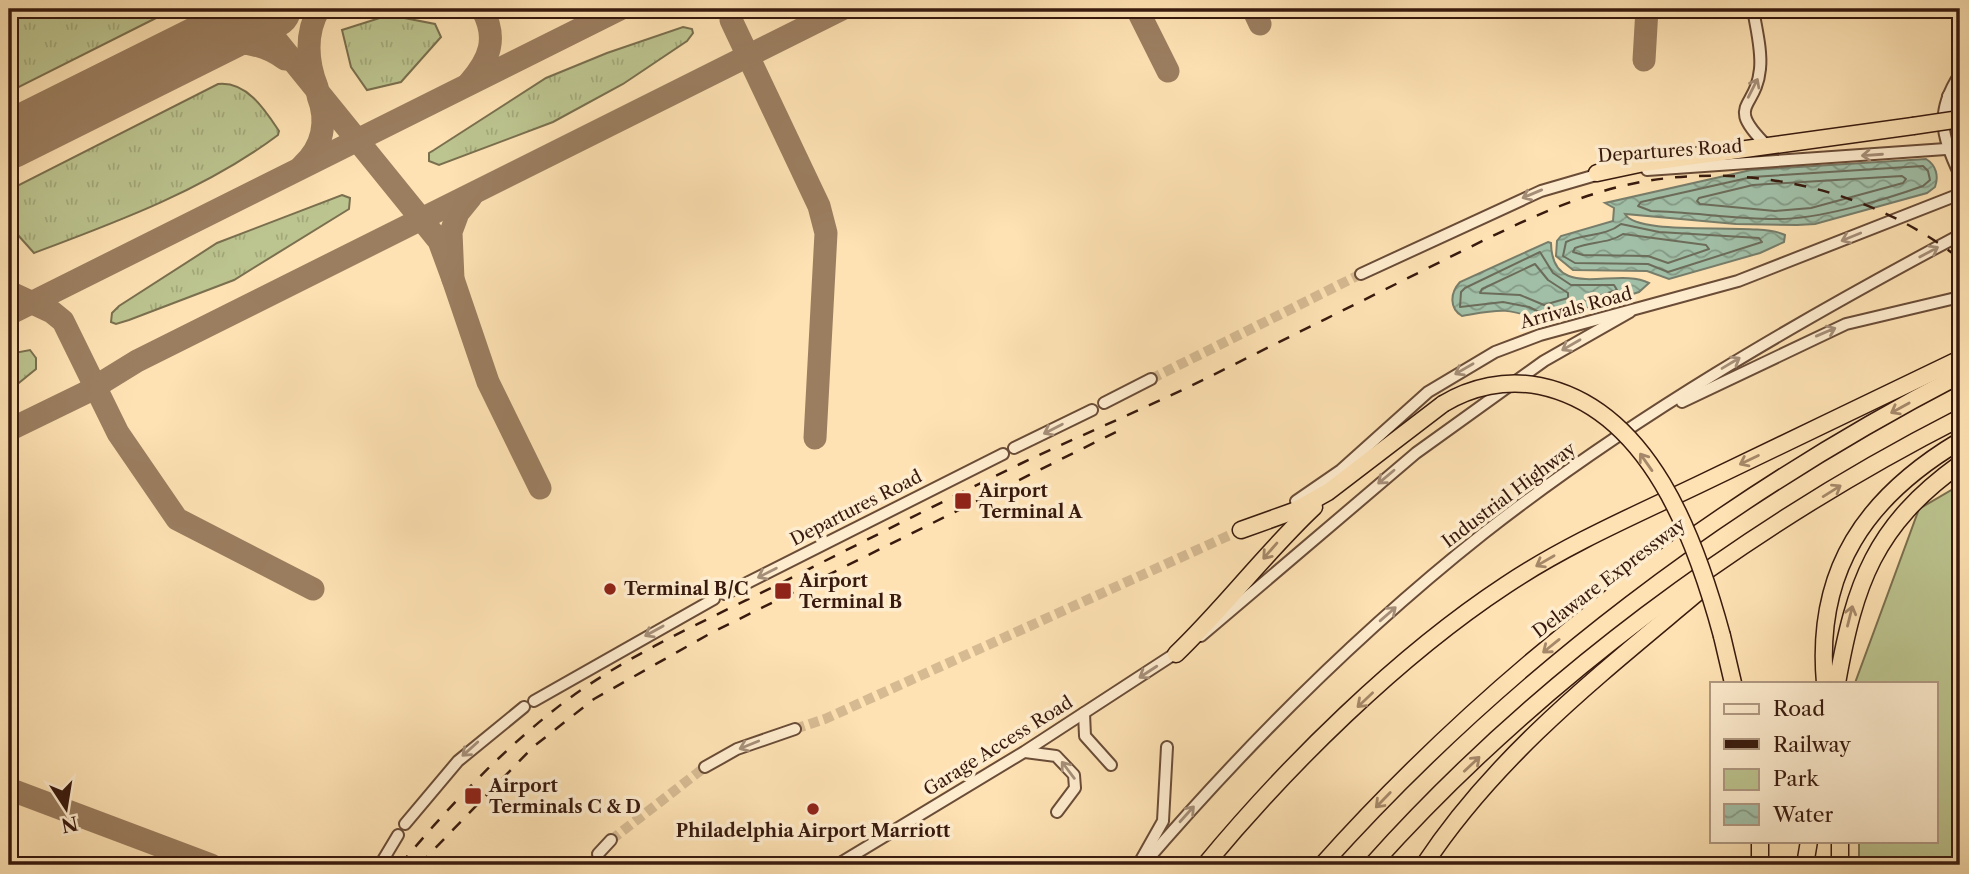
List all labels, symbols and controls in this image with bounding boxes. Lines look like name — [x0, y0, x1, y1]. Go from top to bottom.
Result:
one-way arrow — [1747, 78, 1761, 99]
street label: Departures Road — [1597, 135, 1743, 167]
one-way arrow — [1861, 149, 1883, 162]
one-way arrow — [1522, 189, 1543, 202]
one-way arrow — [1841, 231, 1863, 244]
one-way arrow — [1919, 244, 1939, 258]
street label: Arrivals Road — [1517, 282, 1634, 334]
one-way arrow — [1815, 325, 1836, 338]
one-way arrow — [1561, 338, 1581, 352]
one-way arrow — [1721, 355, 1740, 370]
one-way arrow — [1455, 362, 1475, 376]
one-way arrow — [1891, 401, 1911, 415]
one-way arrow — [1043, 423, 1064, 437]
street label: Industrial Highway — [1438, 437, 1581, 552]
one-way arrow — [1639, 453, 1653, 472]
one-way arrow — [1739, 454, 1760, 468]
street label: Departures Road — [786, 465, 926, 551]
one-way arrow — [1377, 470, 1395, 485]
place label: Airport Terminal A — [978, 480, 1083, 523]
one-way arrow — [1821, 483, 1841, 497]
marker: Airport Terminal A — [953, 491, 973, 511]
street label: Delaware Expressway — [1528, 513, 1690, 643]
one-way arrow — [1262, 542, 1278, 560]
one-way arrow — [1535, 554, 1555, 568]
one-way arrow — [757, 566, 778, 580]
place label: Airport Terminal B — [798, 570, 902, 613]
place label: Terminal B/C — [624, 578, 748, 600]
marker: Terminal B/C — [602, 581, 618, 597]
marker: Airport Terminal B — [773, 581, 793, 601]
one-way arrow — [1844, 605, 1857, 628]
one-way arrow — [1378, 606, 1396, 622]
one-way arrow — [644, 624, 664, 638]
one-way arrow — [1542, 638, 1560, 654]
one-way arrow — [1139, 665, 1158, 680]
legend — [1710, 682, 1938, 842]
street label: Garage Access Road — [919, 691, 1077, 801]
one-way arrow — [1356, 692, 1374, 708]
text: Road — [1773, 696, 1825, 721]
text: Railway — [1773, 732, 1851, 757]
one-way arrow — [738, 739, 760, 752]
one-way arrow — [461, 741, 479, 757]
one-way arrow — [1463, 756, 1481, 772]
one-way arrow — [1061, 761, 1076, 779]
text: Park — [1773, 766, 1819, 791]
north arrow — [32, 772, 102, 842]
place label: Airport Terminals C & D — [488, 775, 641, 818]
marker: Airport Terminals C & D — [463, 786, 483, 806]
one-way arrow — [1375, 791, 1392, 808]
marker: Philadelphia Airport Marriott — [805, 801, 821, 817]
text: Water — [1772, 802, 1833, 827]
one-way arrow — [1179, 805, 1195, 823]
text: N — [59, 811, 80, 837]
place label: Philadelphia Airport Marriott — [676, 820, 951, 842]

